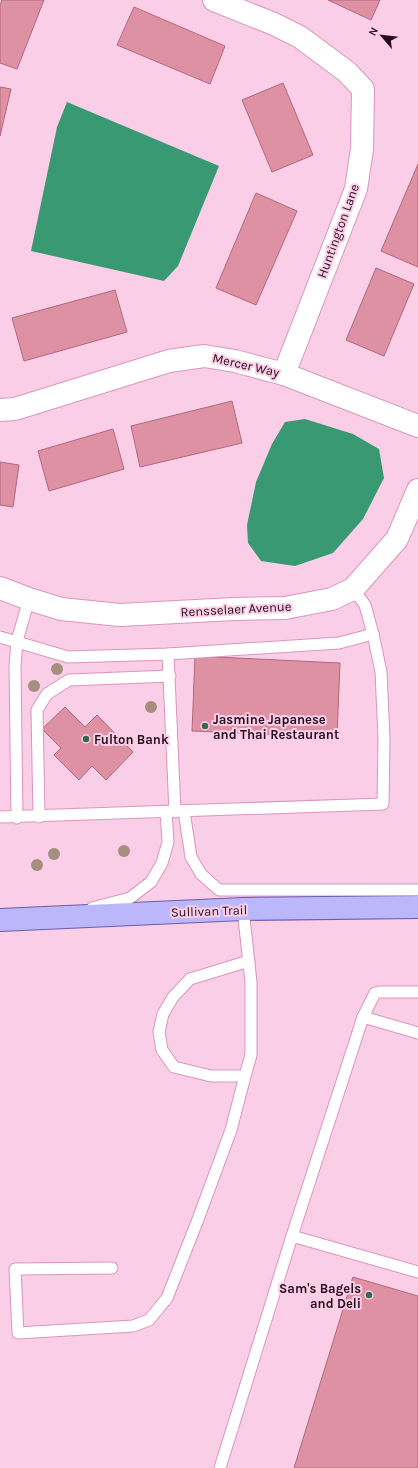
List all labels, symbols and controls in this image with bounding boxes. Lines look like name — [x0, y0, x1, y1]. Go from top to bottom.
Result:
north arrow — [362, 16, 402, 56]
text: N — [366, 25, 381, 38]
street label: Huntington Lane — [314, 182, 362, 280]
street label: Mercer Way — [211, 350, 281, 380]
street label: Rensselaer Avenue — [180, 599, 292, 619]
place label: Jasmine Japanese and Thai Restaurant — [213, 712, 339, 742]
marker: Jasmine Japanese and Thai Restaurant — [200, 721, 210, 731]
place label: Fulton Bank — [94, 732, 169, 747]
marker: Fulton Bank — [81, 734, 91, 744]
street label: Sullivan Trail — [171, 902, 247, 920]
place label: Sam's Bagels and Deli — [279, 1281, 361, 1311]
marker: Sam's Bagels and Deli — [364, 1290, 374, 1300]

